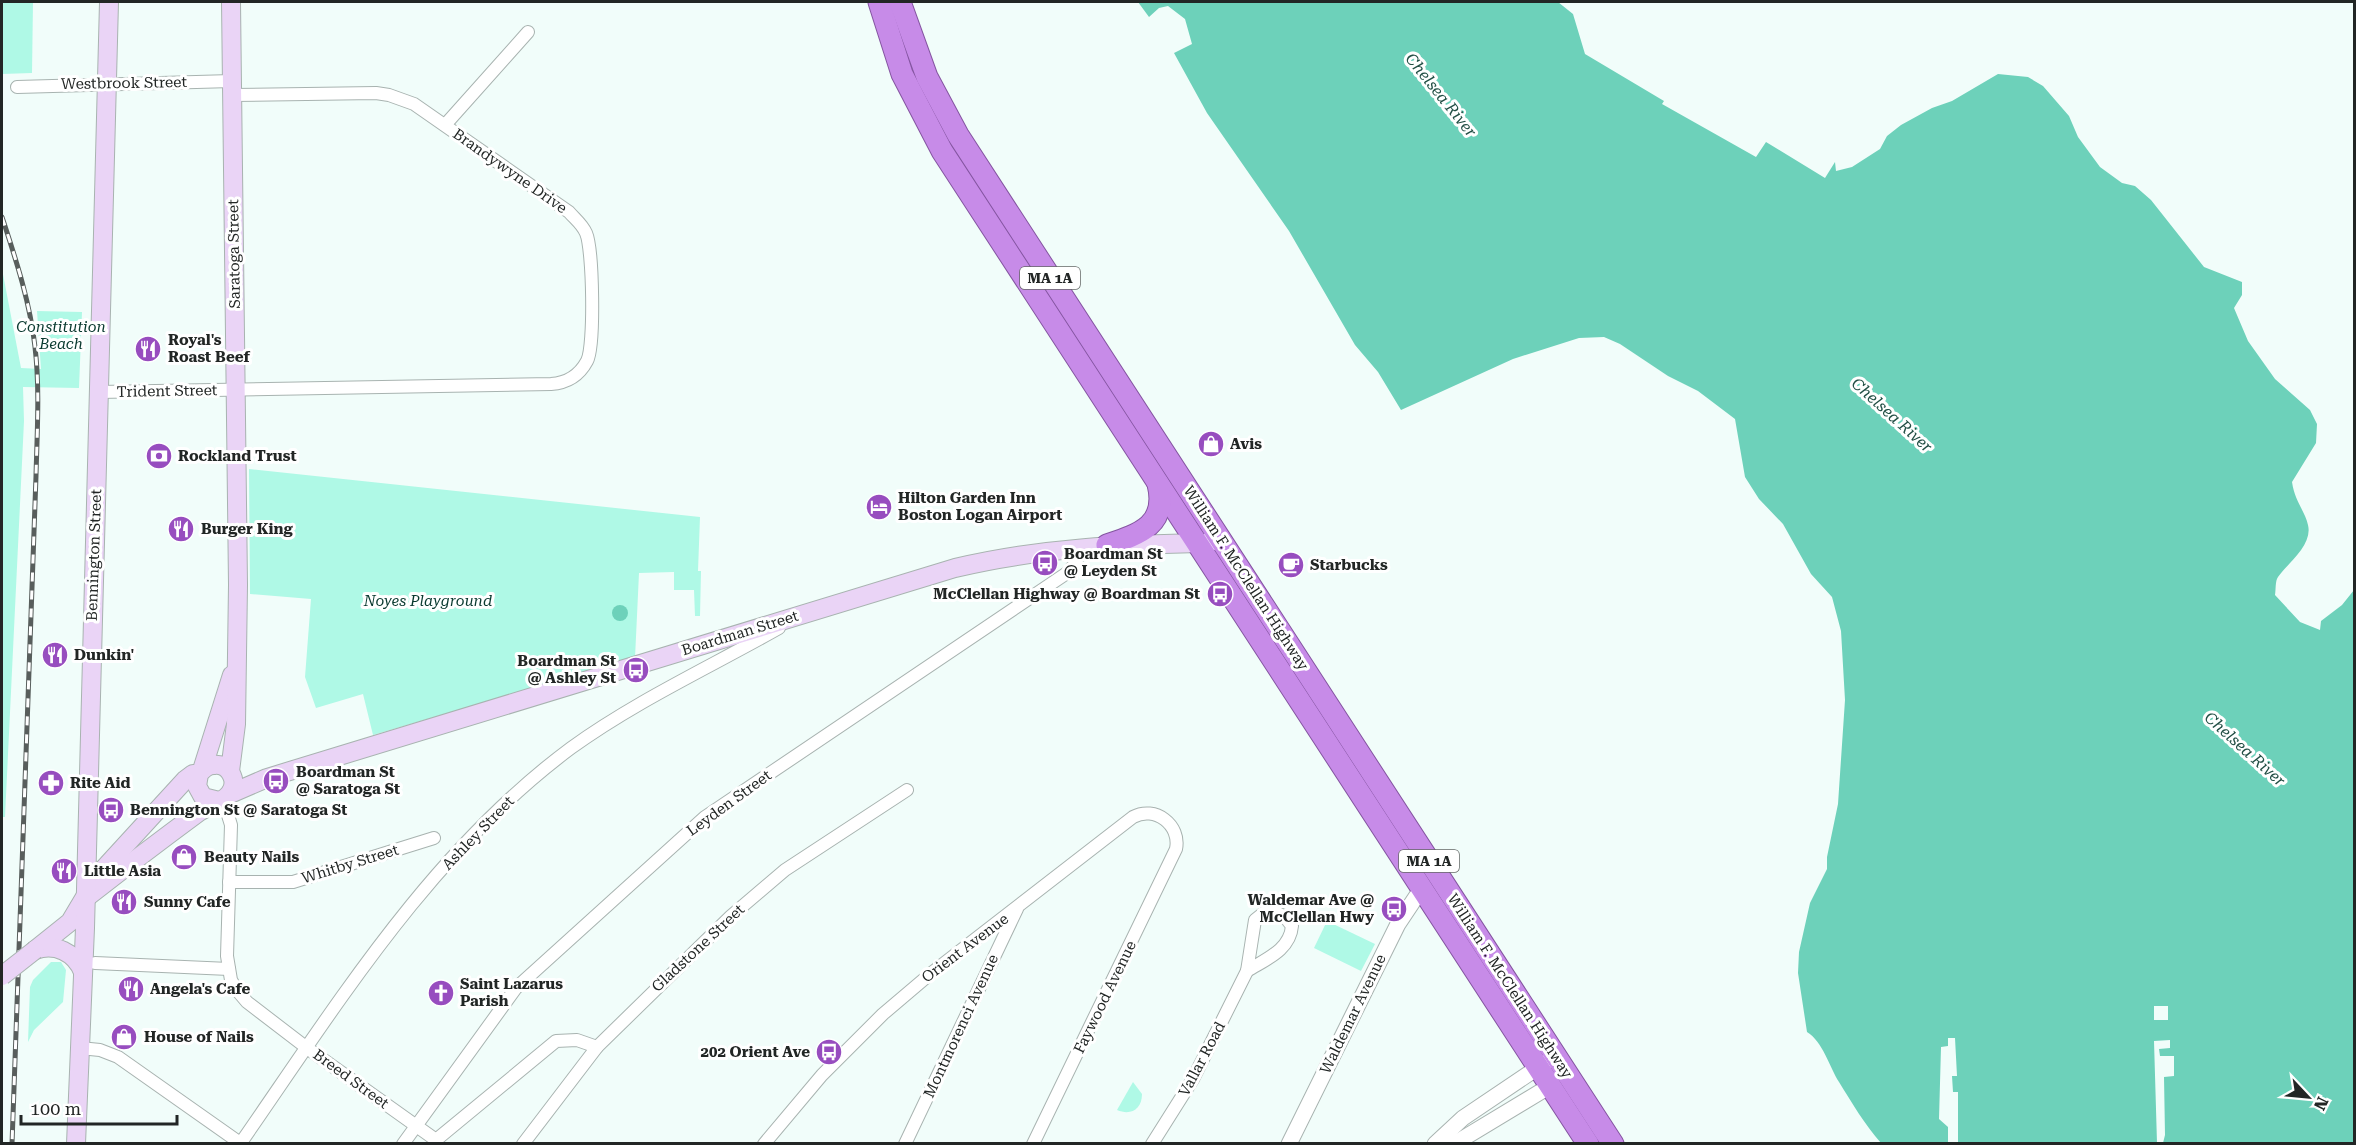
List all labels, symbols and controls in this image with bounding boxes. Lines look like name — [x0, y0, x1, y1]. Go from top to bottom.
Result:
water label: Chelsea River — [1401, 49, 1481, 141]
street label: Westbrook Street — [61, 73, 188, 93]
street label: Brandywyne Drive — [449, 125, 571, 217]
street label: Saratoga Street — [224, 199, 244, 309]
road number: MA 1A — [1020, 267, 1080, 289]
park label: Constitution Beach — [16, 318, 106, 353]
place label: Royal's Roast Beef — [168, 331, 250, 366]
restaurant icon: Royal's Roast Beef — [133, 334, 163, 364]
water label: Chelsea River — [1848, 374, 1937, 456]
street label: Trident Street — [116, 381, 218, 401]
shop icon: Avis — [1196, 429, 1226, 459]
place label: Avis — [1230, 435, 1262, 453]
bank icon: Rockland Trust — [144, 441, 174, 471]
place label: Rockland Trust — [178, 447, 297, 465]
street label: William F. McClellan Highway — [1180, 482, 1313, 674]
street label: Bennington Street — [83, 488, 105, 621]
place label: Hilton Garden Inn Boston Logan Airport — [898, 489, 1062, 524]
hotel icon: Hilton Garden Inn Boston Logan Airport — [864, 492, 894, 522]
restaurant icon: Burger King — [166, 514, 196, 544]
place label: Burger King — [201, 520, 293, 538]
place label: Boardman St @ Leyden St — [1064, 545, 1163, 580]
bus stop icon: Boardman St @ Leyden St — [1030, 548, 1060, 578]
cafe icon: Starbucks — [1276, 550, 1306, 580]
place label: Starbucks — [1310, 556, 1388, 574]
bus stop icon: McClellan Highway @ Boardman St — [1205, 579, 1235, 609]
place label: McClellan Highway @ Boardman St — [933, 585, 1200, 603]
park label: Noyes Playground — [363, 592, 492, 610]
street label: Boardman Street — [679, 607, 801, 659]
restaurant icon: Dunkin' — [40, 640, 70, 670]
place label: Dunkin' — [74, 646, 134, 664]
place label: Boardman St @ Ashley St — [517, 652, 616, 687]
bus stop icon: Boardman St @ Ashley St — [621, 655, 651, 685]
water label: Chelsea River — [2201, 708, 2290, 790]
place label: Boardman St @ Saratoga St — [296, 763, 400, 798]
bus stop icon: Boardman St @ Saratoga St — [261, 766, 291, 796]
street label: Leyden Street — [683, 766, 775, 840]
pharmacy icon: Rite Aid — [36, 768, 66, 798]
place label: Rite Aid — [70, 774, 130, 792]
street label: Ashley Street — [438, 792, 518, 874]
bus stop icon: Bennington St @ Saratoga St — [96, 795, 126, 825]
place label: Bennington St @ Saratoga St — [130, 801, 347, 819]
street label: Whitby Street — [299, 841, 401, 887]
shop icon: Beauty Nails — [169, 842, 199, 872]
place label: Beauty Nails — [204, 848, 299, 866]
road number: MA 1A — [1399, 850, 1459, 872]
restaurant icon: Little Asia — [49, 856, 79, 886]
place label: Little Asia — [84, 862, 161, 880]
restaurant icon: Sunny Cafe — [109, 887, 139, 917]
street label: William F. McClellan Highway — [1444, 890, 1577, 1082]
place label: Waldemar Ave @ McClellan Hwy — [1248, 891, 1374, 926]
place label: Sunny Cafe — [144, 893, 231, 911]
bus stop icon: Waldemar Ave @ McClellan Hwy — [1379, 894, 1409, 924]
street label: Gladstone Street — [648, 900, 748, 996]
street label: Orient Avenue — [918, 910, 1012, 986]
street label: Faywood Avenue — [1070, 938, 1140, 1056]
street label: Montmorenci Avenue — [920, 951, 1002, 1101]
street label: Waldemar Avenue — [1316, 951, 1390, 1077]
restaurant icon: Angela's Cafe — [116, 974, 146, 1004]
place label: Saint Lazarus Parish — [460, 975, 563, 1010]
church icon: Saint Lazarus Parish — [426, 978, 456, 1008]
place label: Angela's Cafe — [150, 980, 251, 998]
street label: Vallar Road — [1175, 1018, 1229, 1099]
shop icon: House of Nails — [109, 1022, 139, 1052]
place label: House of Nails — [144, 1028, 254, 1046]
bus stop icon: 202 Orient Ave — [814, 1037, 844, 1067]
place label: 202 Orient Ave — [701, 1043, 810, 1061]
street label: Breed Street — [310, 1046, 393, 1113]
north arrow — [2278, 1067, 2338, 1127]
scale bar — [21, 1088, 177, 1126]
text: N — [2310, 1094, 2332, 1113]
text: 100 m — [30, 1098, 81, 1119]

